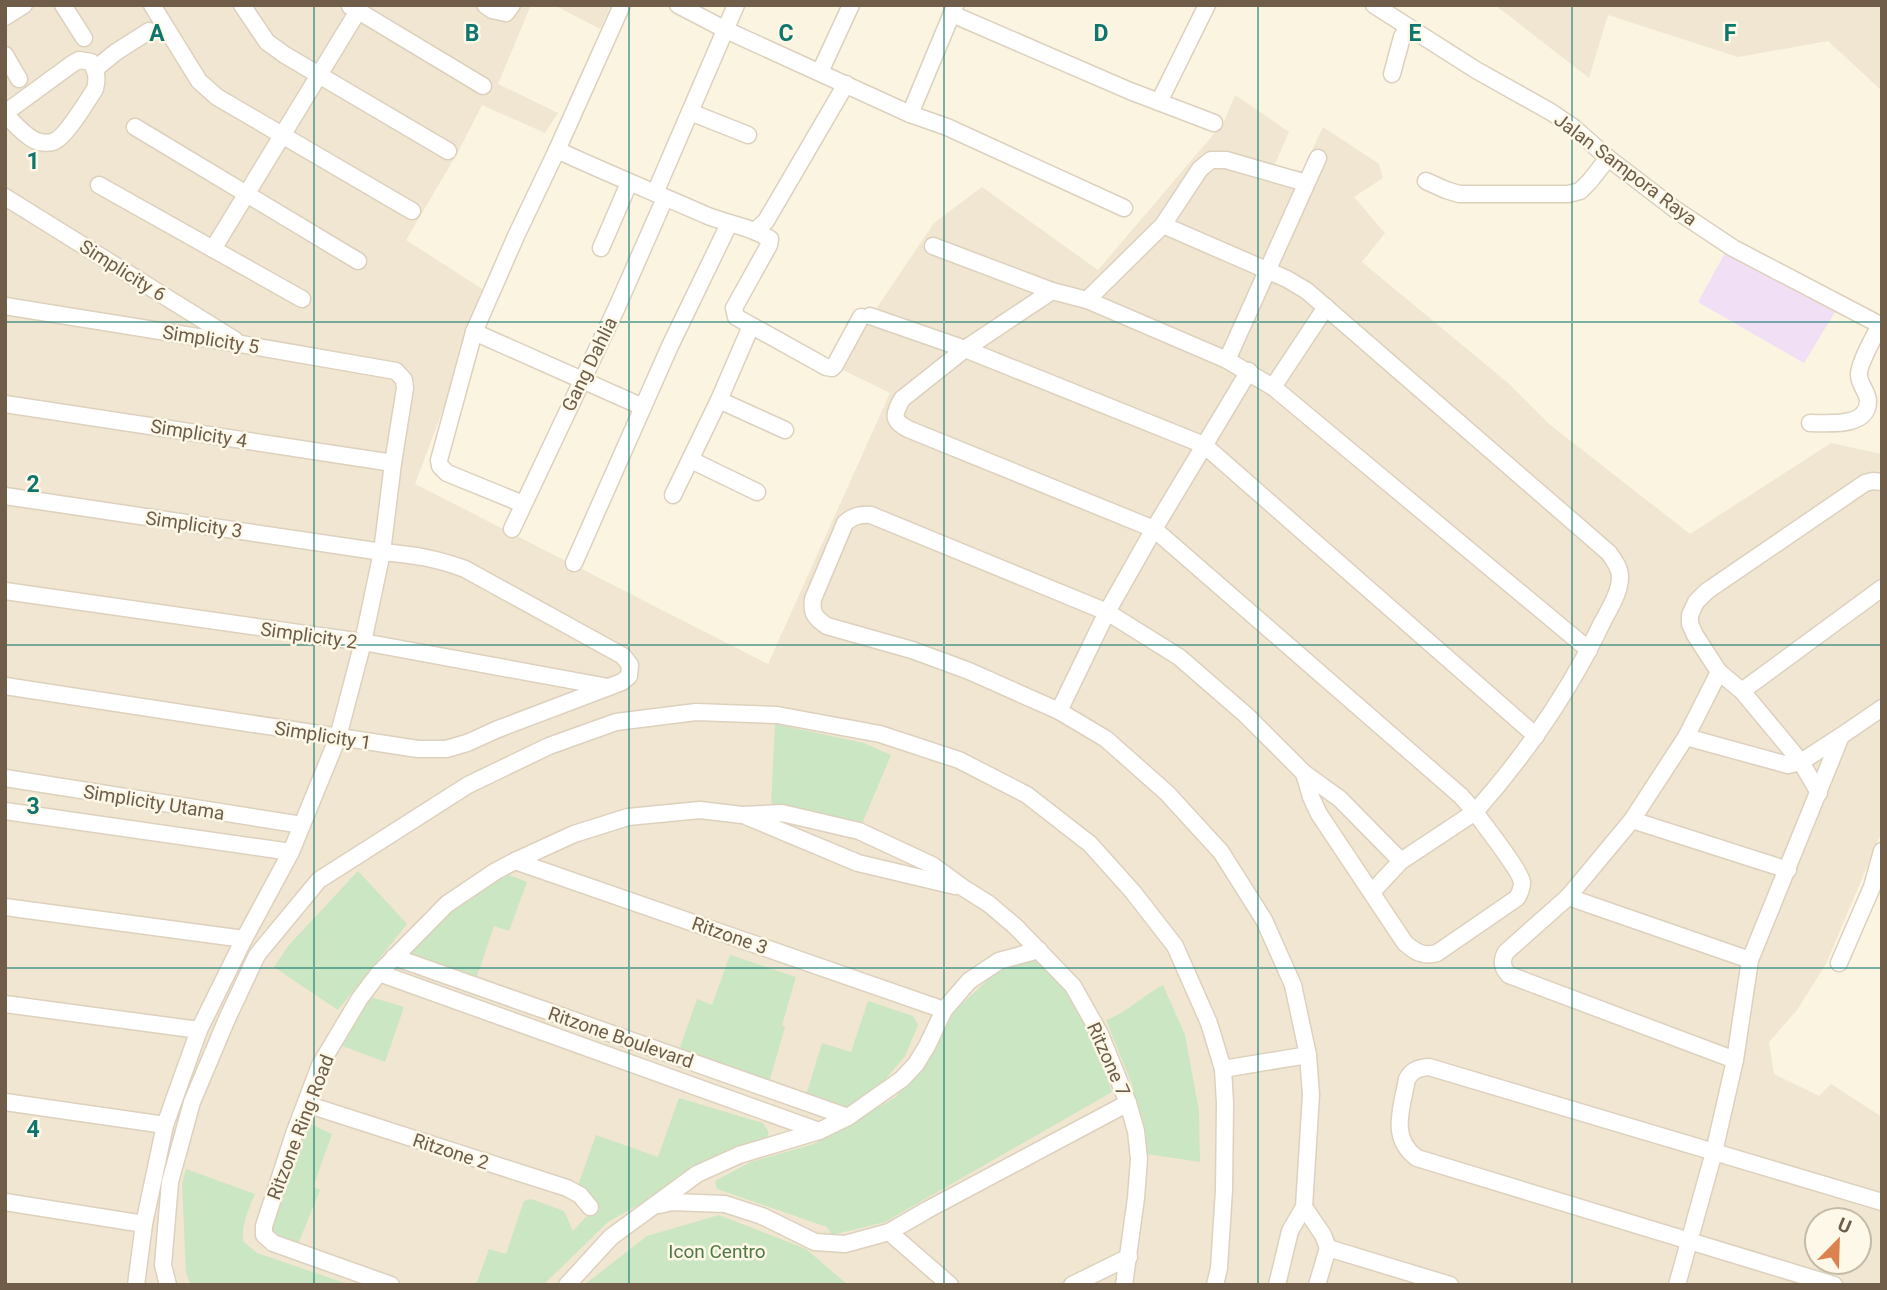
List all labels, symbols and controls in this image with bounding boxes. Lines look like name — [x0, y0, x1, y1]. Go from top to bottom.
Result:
text: A — [149, 20, 165, 47]
text: B — [465, 20, 479, 47]
text: C — [778, 20, 794, 47]
text: D — [1094, 20, 1108, 47]
text: E — [1409, 20, 1422, 47]
text: F — [1724, 20, 1737, 47]
street label: Jalan Sampora Raya — [1550, 108, 1702, 231]
text: 1 — [26, 148, 40, 175]
street label: Simplicity 6 — [75, 235, 170, 306]
street label: Gang Dahlia — [557, 313, 622, 415]
street label: Simplicity 5 — [161, 320, 261, 358]
street label: Simplicity 4 — [149, 414, 249, 453]
text: 2 — [26, 471, 40, 498]
street label: Simplicity 3 — [144, 506, 244, 543]
street label: Simplicity 2 — [259, 617, 359, 654]
street label: Simplicity 1 — [273, 716, 373, 754]
street label: Simplicity Utama — [82, 780, 226, 825]
text: 3 — [26, 793, 40, 820]
street label: Ritzone 3 — [689, 912, 771, 959]
street label: Ritzone Boulevard — [545, 1002, 696, 1073]
street label: Ritzone 7 — [1082, 1019, 1135, 1100]
street label: Ritzone Ring Road — [262, 1051, 339, 1203]
text: 4 — [26, 1116, 40, 1143]
street label: Ritzone 2 — [410, 1128, 492, 1175]
north arrow — [1803, 1206, 1873, 1276]
text: U — [1834, 1213, 1855, 1239]
park label: Icon Centro — [668, 1240, 766, 1263]

